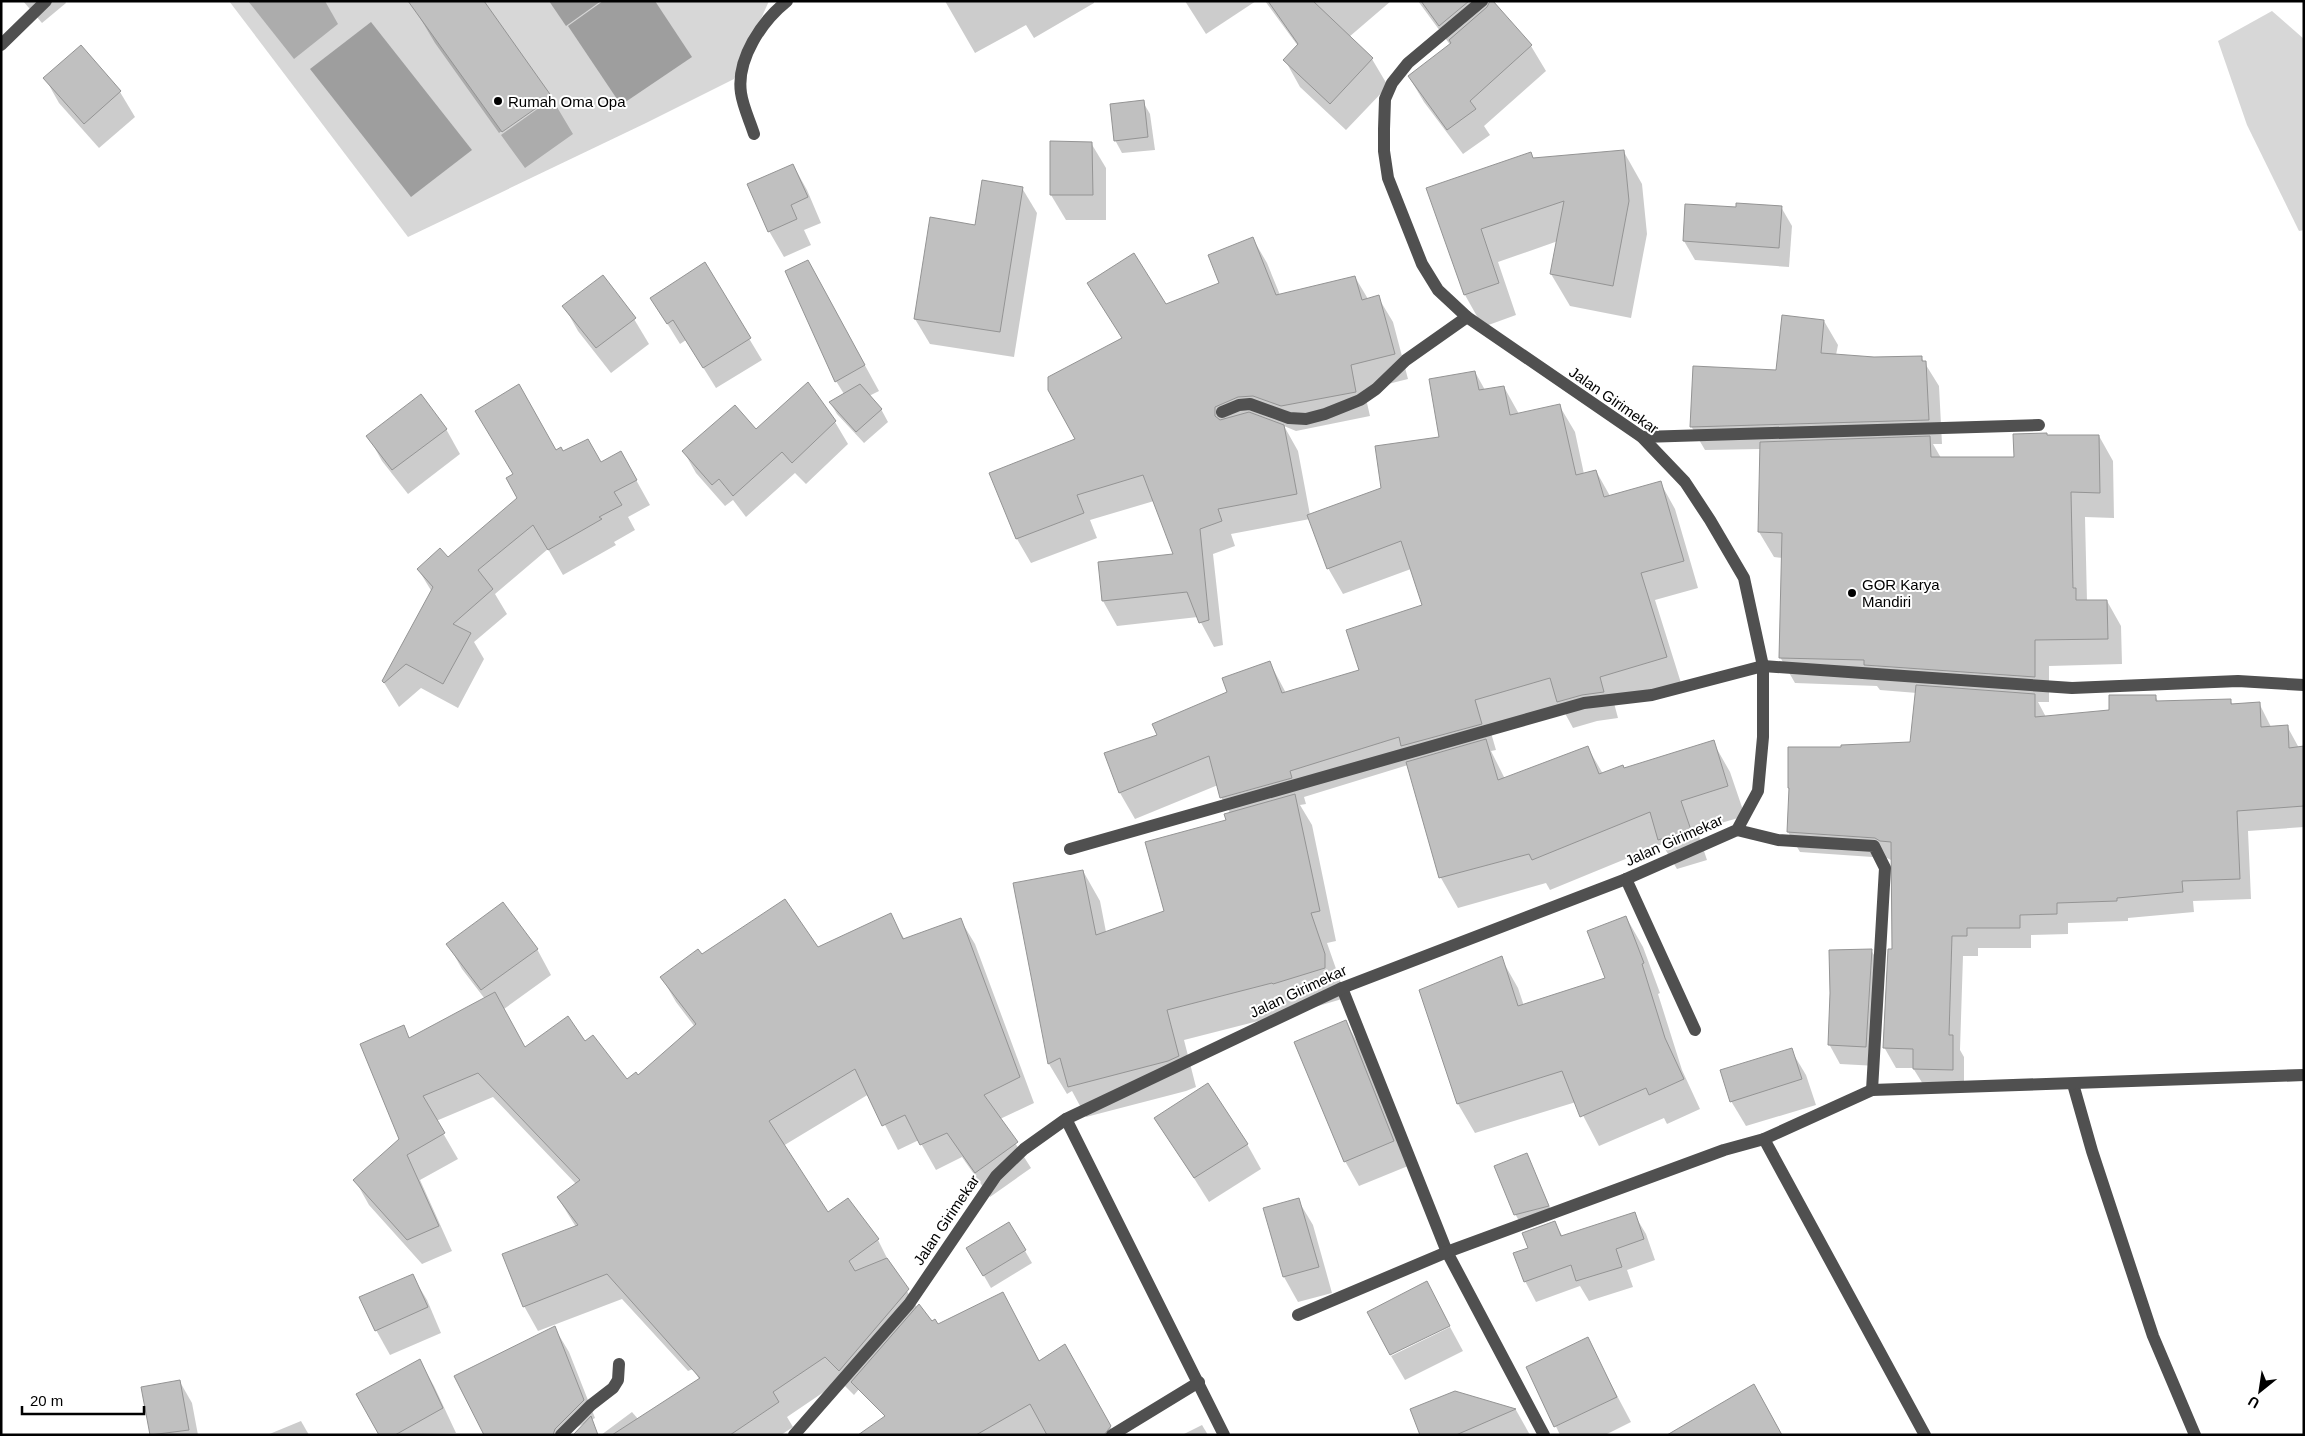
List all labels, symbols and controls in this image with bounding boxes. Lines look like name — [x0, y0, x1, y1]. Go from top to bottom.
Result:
place label: Rumah Oma Opa — [508, 93, 626, 110]
marker: Rumah Oma Opa — [492, 95, 504, 107]
street label: Jalan Girimekar — [1566, 363, 1662, 437]
place label: GOR Karya Mandiri — [1862, 576, 1940, 610]
marker: GOR Karya Mandiri — [1846, 587, 1858, 599]
street label: Jalan Girimekar — [1623, 811, 1725, 869]
street label: Jalan Girimekar — [1247, 961, 1349, 1021]
street label: Jalan Girimekar — [910, 1172, 982, 1268]
north arrow — [2235, 1366, 2285, 1416]
scale bar — [22, 1384, 145, 1416]
text: 20 m — [30, 1392, 63, 1409]
text: U — [2245, 1393, 2262, 1412]

